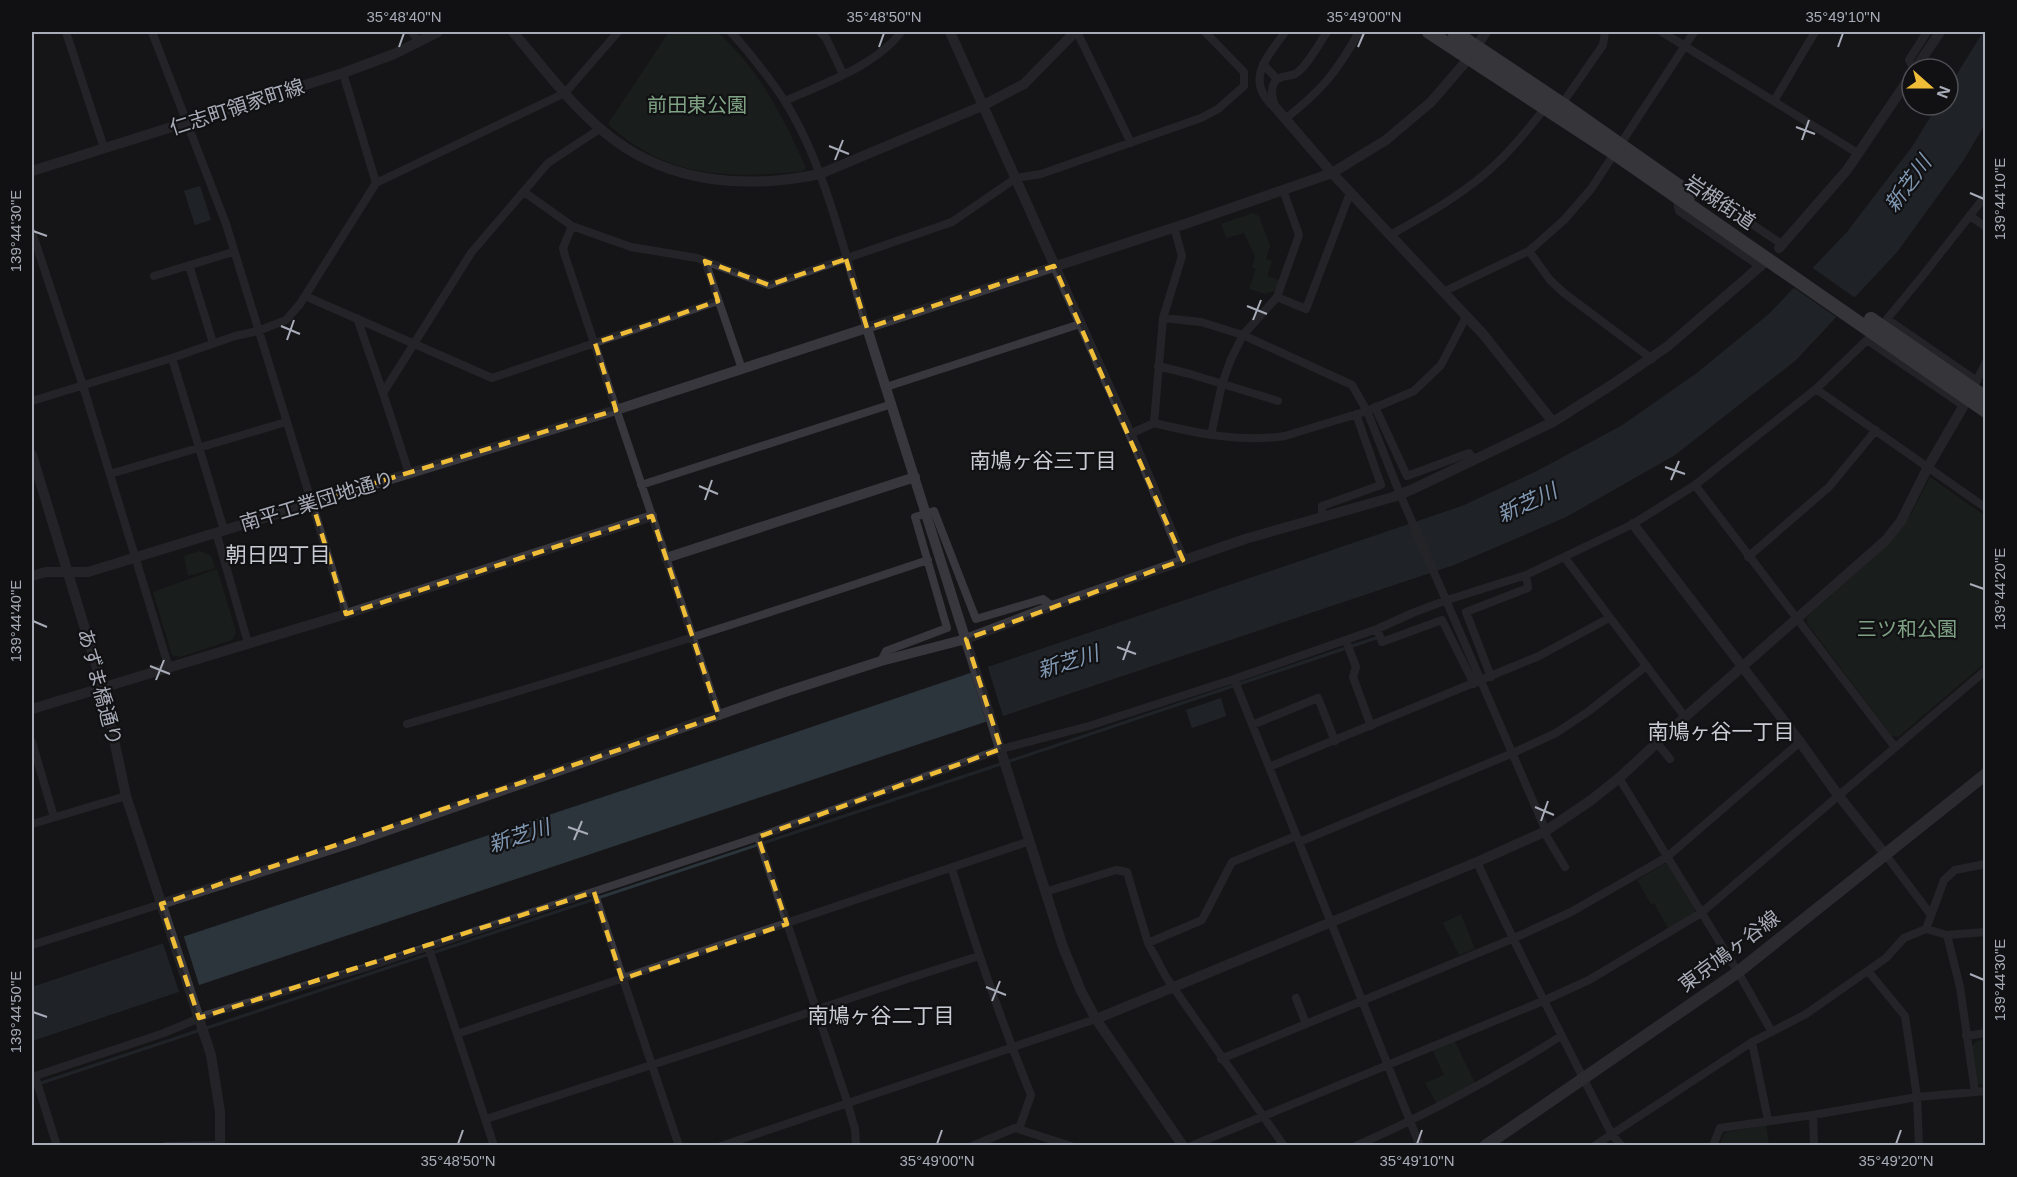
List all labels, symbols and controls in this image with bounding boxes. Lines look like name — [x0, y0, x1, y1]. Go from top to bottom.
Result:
text: 35°48'40"N — [366, 8, 442, 25]
text: 35°48'50"N — [846, 8, 922, 25]
text: 35°49'00"N — [1326, 8, 1402, 25]
text: 35°49'10"N — [1805, 8, 1881, 25]
north arrow — [1900, 57, 1960, 117]
street label: 仁志町領家町線 — [167, 75, 307, 139]
text: N — [1934, 84, 1954, 101]
park label: 前田東公園 — [647, 94, 747, 116]
water label: 新芝川 — [1880, 150, 1937, 216]
text: 139°44'10"E — [1991, 158, 2008, 240]
street label: 岩槻街道 — [1681, 171, 1759, 233]
text: 139°44'30"E — [7, 190, 24, 272]
district label: 南鳩ヶ谷三丁目 — [970, 449, 1117, 472]
street label: 南平工業団地通り — [237, 467, 397, 535]
water label: 新芝川 — [1493, 478, 1562, 526]
district label: 朝日四丁目 — [226, 543, 331, 566]
text: 139°44'20"E — [1991, 548, 2008, 630]
text: 139°44'40"E — [7, 580, 24, 662]
park label: 三ツ和公園 — [1857, 618, 1957, 640]
street label: あずま橋通り — [74, 626, 126, 748]
water label: 新芝川 — [1034, 641, 1103, 682]
district label: 南鳩ヶ谷一丁目 — [1648, 720, 1795, 743]
water label: 新芝川 — [485, 814, 554, 856]
street label: 東京鳩ヶ谷線 — [1674, 906, 1784, 996]
text: 139°44'30"E — [1991, 939, 2008, 1021]
text: 139°44'50"E — [7, 971, 24, 1053]
district label: 南鳩ヶ谷二丁目 — [808, 1004, 955, 1027]
text: 35°48'50"N — [420, 1152, 496, 1169]
text: 35°49'00"N — [899, 1152, 975, 1169]
text: 35°49'10"N — [1379, 1152, 1455, 1169]
text: 35°49'20"N — [1858, 1152, 1934, 1169]

